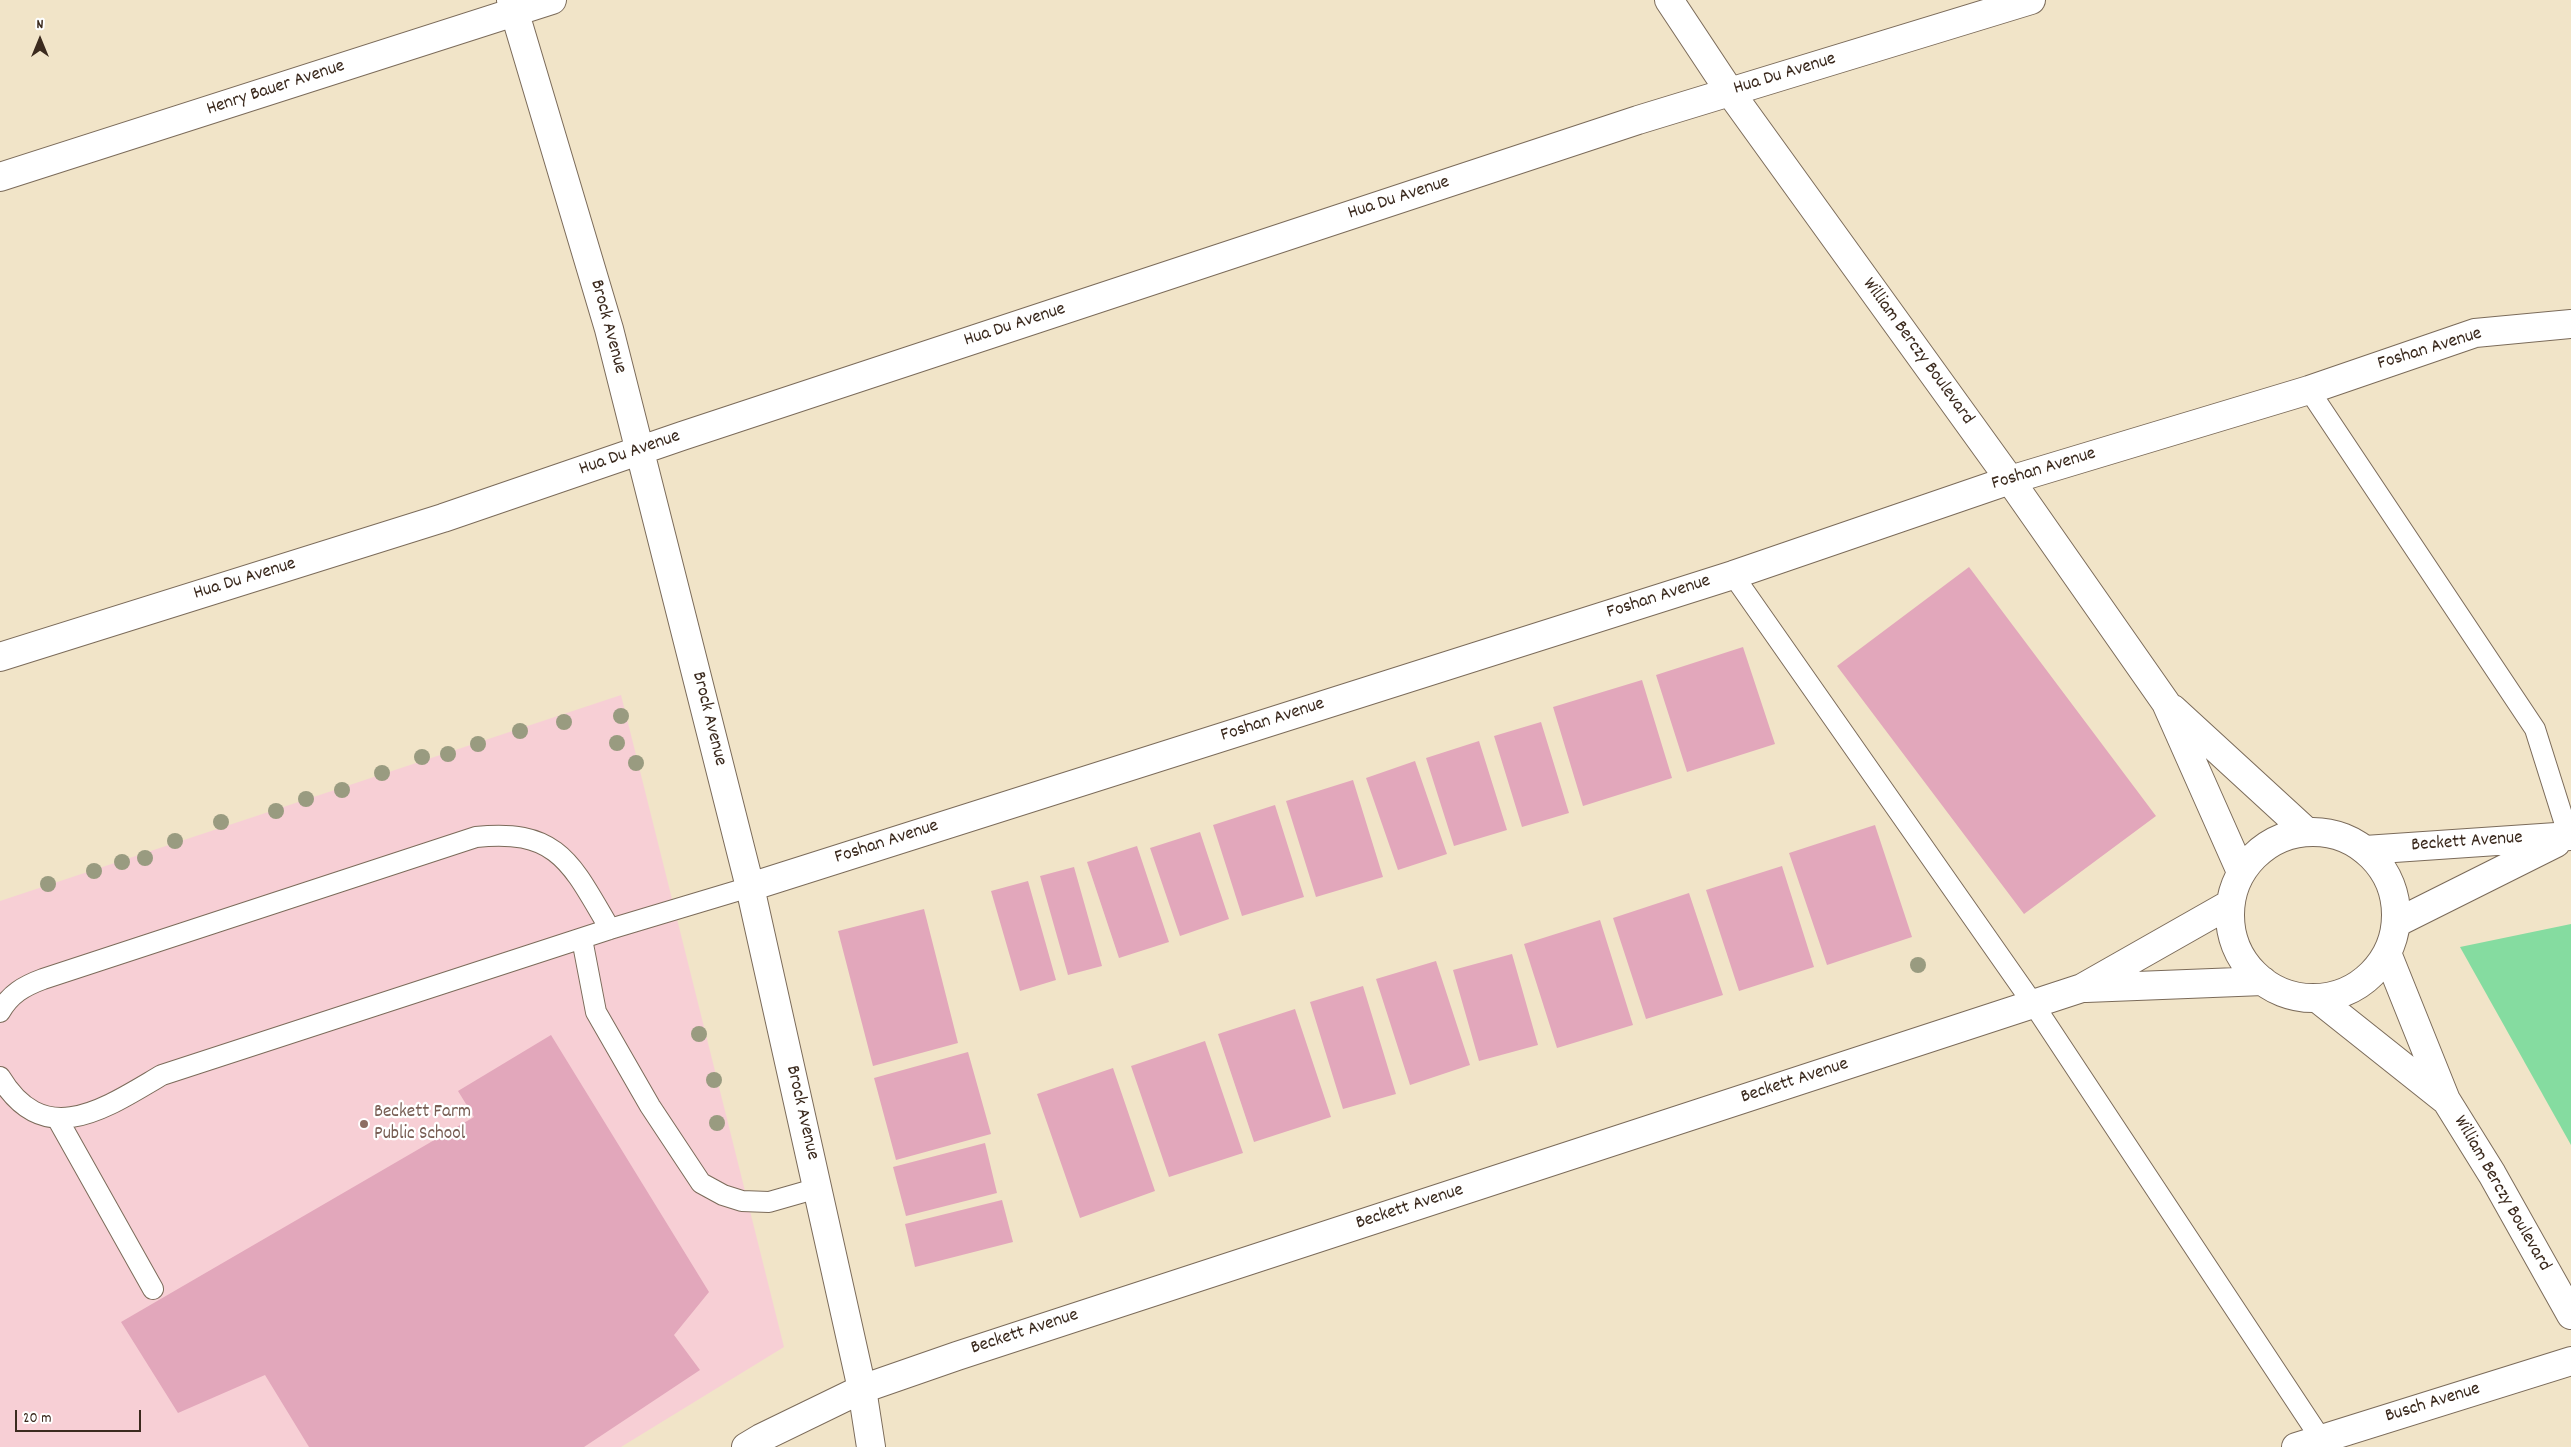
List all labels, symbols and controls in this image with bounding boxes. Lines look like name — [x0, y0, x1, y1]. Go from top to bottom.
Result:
north arrow — [15, 15, 65, 65]
text: N — [37, 15, 43, 35]
street label: Hua Du Avenue — [1731, 49, 1839, 101]
street label: Henry Bauer Avenue — [204, 56, 348, 122]
street label: Hua Du Avenue — [1345, 172, 1453, 226]
street label: William Berczy Boulevard — [1856, 274, 1978, 430]
street label: Brock Avenue — [584, 278, 630, 376]
street label: Hua Du Avenue — [961, 299, 1069, 353]
street label: Foshan Avenue — [2375, 323, 2485, 377]
street label: Hua Du Avenue — [576, 426, 684, 482]
street label: Foshan Avenue — [1989, 443, 2099, 497]
street label: Hua Du Avenue — [191, 554, 299, 606]
street label: Foshan Avenue — [1604, 571, 1714, 625]
street label: Brock Avenue — [685, 670, 731, 768]
street label: Foshan Avenue — [1218, 694, 1328, 748]
street label: Foshan Avenue — [832, 816, 942, 870]
street label: Beckett Avenue — [2411, 828, 2523, 858]
street label: Beckett Avenue — [1738, 1054, 1852, 1110]
street label: Brock Avenue — [779, 1064, 823, 1162]
place label: Beckett Farm Public School — [374, 1102, 471, 1146]
street label: William Berczy Boulevard — [2447, 1112, 2555, 1276]
marker: Beckett Farm Public School — [358, 1118, 370, 1130]
street label: Beckett Avenue — [1353, 1180, 1467, 1236]
street label: Beckett Avenue — [968, 1305, 1082, 1361]
street label: Busch Avenue — [2383, 1379, 2483, 1429]
scale bar — [18, 1400, 144, 1432]
text: 20 m — [23, 1408, 51, 1430]

